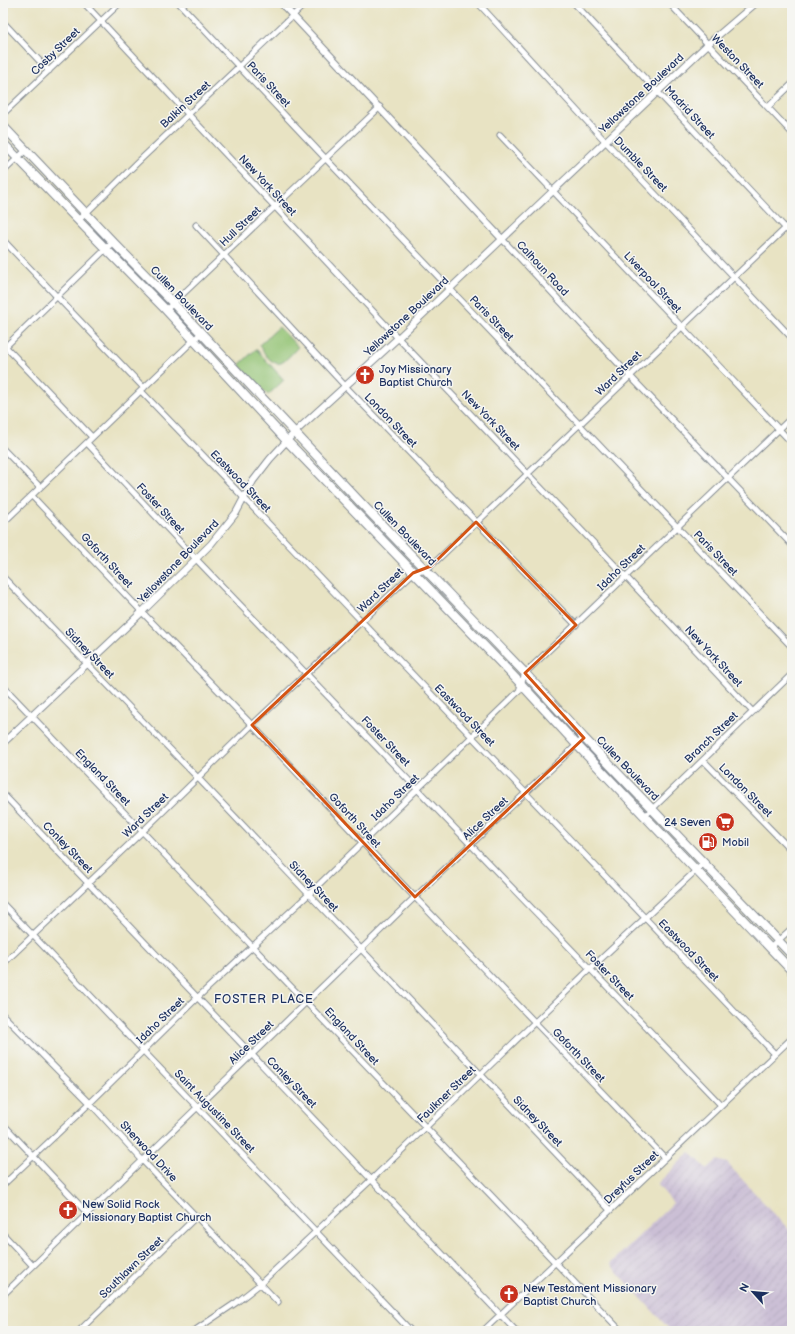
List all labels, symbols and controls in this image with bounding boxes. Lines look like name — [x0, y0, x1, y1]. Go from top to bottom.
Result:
street label: Cosby Street — [28, 24, 83, 78]
street label: Weston Street — [709, 32, 767, 91]
street label: Yellowstone Boulevard — [596, 51, 686, 137]
street label: Paris Street — [244, 59, 293, 110]
street label: Balkin Street — [158, 78, 213, 131]
street label: Madrid Street — [662, 83, 718, 142]
street label: Dumble Street — [611, 134, 671, 195]
street label: New York Street — [236, 152, 300, 219]
street label: Hull Street — [217, 203, 264, 249]
street label: Calhoun Road — [514, 238, 571, 299]
street label: Liverpool Street — [621, 249, 685, 316]
street label: Cullen Boulevard — [148, 263, 216, 333]
street label: Yellowstone Boulevard — [361, 274, 451, 360]
street label: Paris Street — [467, 293, 517, 344]
street label: Ward Street — [593, 348, 644, 398]
place label: Joy Missionary Baptist Church — [379, 363, 452, 389]
church icon: Joy Missionary Baptist Church — [354, 364, 376, 386]
street label: New York Street — [459, 388, 523, 454]
street label: London Street — [362, 391, 420, 451]
street label: Eastwood Street — [208, 448, 274, 516]
street label: Foster Street — [134, 480, 188, 537]
street label: Cullen Boulevard — [371, 498, 439, 568]
street label: Yellowstone Boulevard — [134, 517, 222, 606]
street label: Paris Street — [691, 528, 741, 579]
street label: Goforth Street — [78, 530, 136, 591]
street label: Idaho Street — [595, 541, 648, 593]
street label: Ward Street — [355, 565, 406, 615]
street label: New York Street — [682, 623, 746, 690]
street label: Sidney Street — [62, 625, 117, 682]
street label: Eastwood Street — [432, 682, 498, 750]
street label: Branch Street — [682, 708, 741, 766]
street label: Foster Street — [359, 714, 413, 769]
street label: Cullen Boulevard — [594, 733, 662, 803]
street label: England Street — [72, 746, 133, 809]
street label: London Street — [716, 761, 775, 820]
street label: Idaho Street — [369, 771, 422, 823]
street label: Ward Street — [120, 790, 171, 840]
street label: Goforth Street — [326, 790, 384, 851]
street label: Alice Street — [460, 794, 511, 843]
supermarket icon: 24 Seven — [714, 811, 736, 833]
place label: 24 Seven — [664, 816, 711, 829]
street label: Conley Street — [40, 819, 96, 876]
fuel station icon: Mobil — [697, 831, 719, 853]
place label: Mobil — [722, 836, 749, 849]
street label: Sidney Street — [286, 858, 341, 915]
street label: Eastwood Street — [656, 917, 722, 985]
street label: Foster Street — [583, 948, 637, 1003]
district label: FOSTER PLACE — [214, 992, 314, 1007]
street label: Idaho Street — [134, 994, 187, 1046]
street label: England Street — [322, 1005, 382, 1068]
street label: Alice Street — [226, 1017, 277, 1067]
street label: Goforth Street — [550, 1026, 608, 1086]
street label: Conley Street — [264, 1054, 320, 1111]
street label: Faulkner Street — [414, 1063, 479, 1125]
street label: Saint Augustine Street — [172, 1067, 258, 1156]
street label: Sidney Street — [510, 1093, 565, 1150]
street label: Sherwood Drive — [117, 1118, 180, 1185]
street label: Dreyfus Street — [601, 1148, 662, 1207]
place label: New Solid Rock Missionary Baptist Church — [82, 1198, 211, 1224]
church icon: New Solid Rock Missionary Baptist Church — [57, 1199, 79, 1221]
street label: Southlawn Street — [97, 1233, 166, 1301]
north arrow — [733, 1272, 773, 1312]
text: N — [737, 1281, 752, 1294]
place label: New Testament Missionary Baptist Church — [523, 1282, 656, 1308]
church icon: New Testament Missionary Baptist Church — [498, 1283, 520, 1305]

